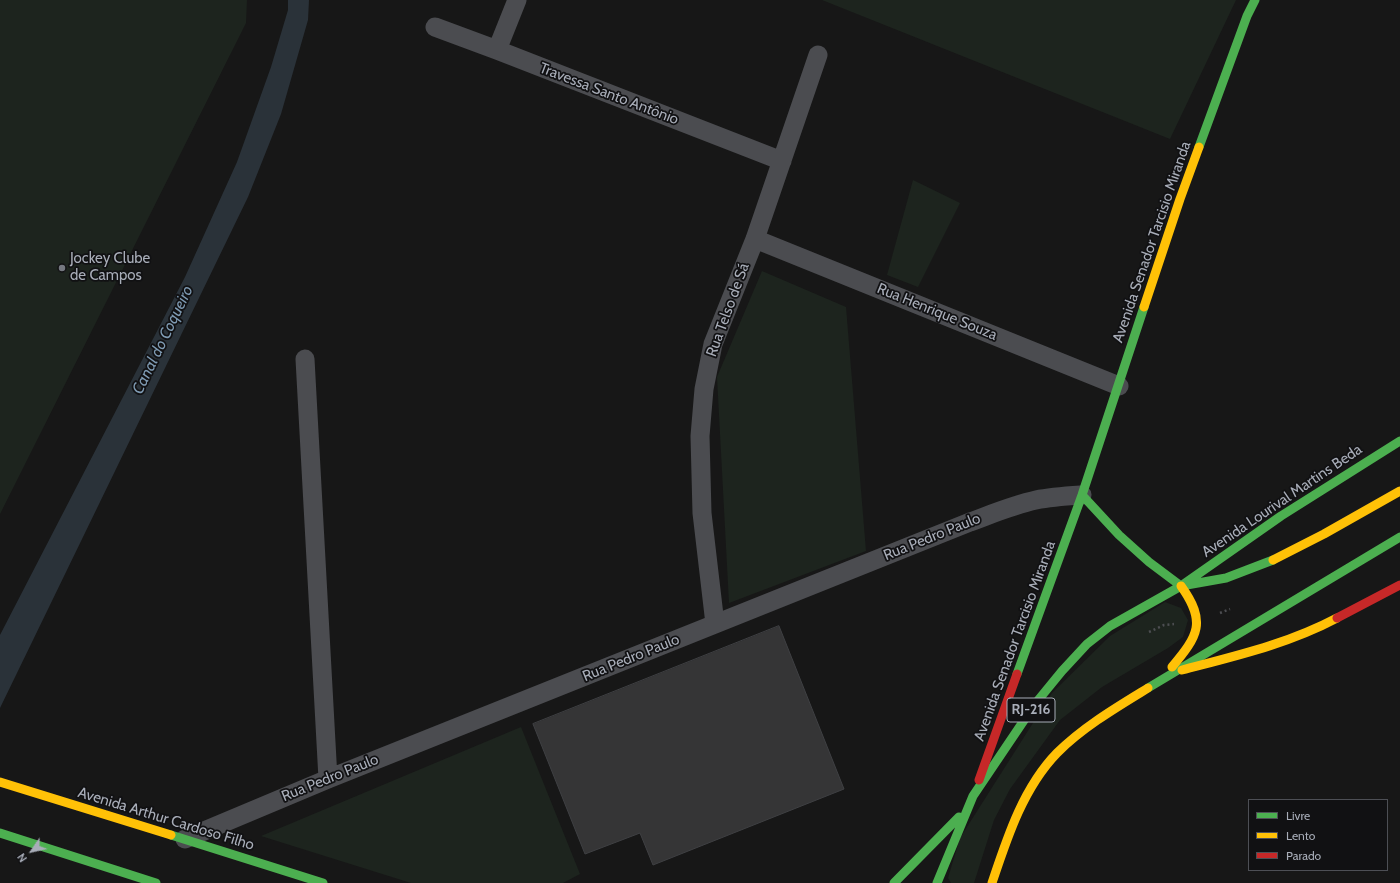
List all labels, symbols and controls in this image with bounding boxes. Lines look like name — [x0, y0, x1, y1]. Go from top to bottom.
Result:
street label: Travessa Santo Antônio — [537, 59, 681, 129]
street label: Avenida Senador Tarcisio Miranda — [1109, 139, 1195, 345]
place label: Jockey Clube de Campos — [70, 250, 150, 285]
street label: Rua Telso de Sá — [703, 261, 753, 359]
marker: Jockey Clube de Campos — [57, 263, 67, 273]
street label: Rua Henrique Souza — [874, 280, 1000, 344]
water label: Canal do Coqueiro — [128, 283, 198, 397]
street label: Avenida Lourival Martins Beda — [1198, 441, 1366, 561]
street label: Rua Pedro Paulo — [881, 509, 983, 565]
street label: Avenida Senador Tarcisio Miranda — [970, 539, 1060, 743]
street label: Rua Pedro Paulo — [580, 630, 682, 686]
road number: RJ-216 — [1007, 698, 1055, 722]
street label: Rua Pedro Paulo — [279, 750, 381, 806]
street label: Avenida Arthur Cardoso Filho — [76, 784, 256, 854]
legend — [1248, 799, 1388, 871]
text: Livre — [1286, 808, 1310, 823]
text: Lento — [1286, 828, 1315, 843]
north arrow — [12, 831, 52, 871]
text: Parado — [1286, 848, 1321, 863]
text: N — [14, 851, 30, 865]

